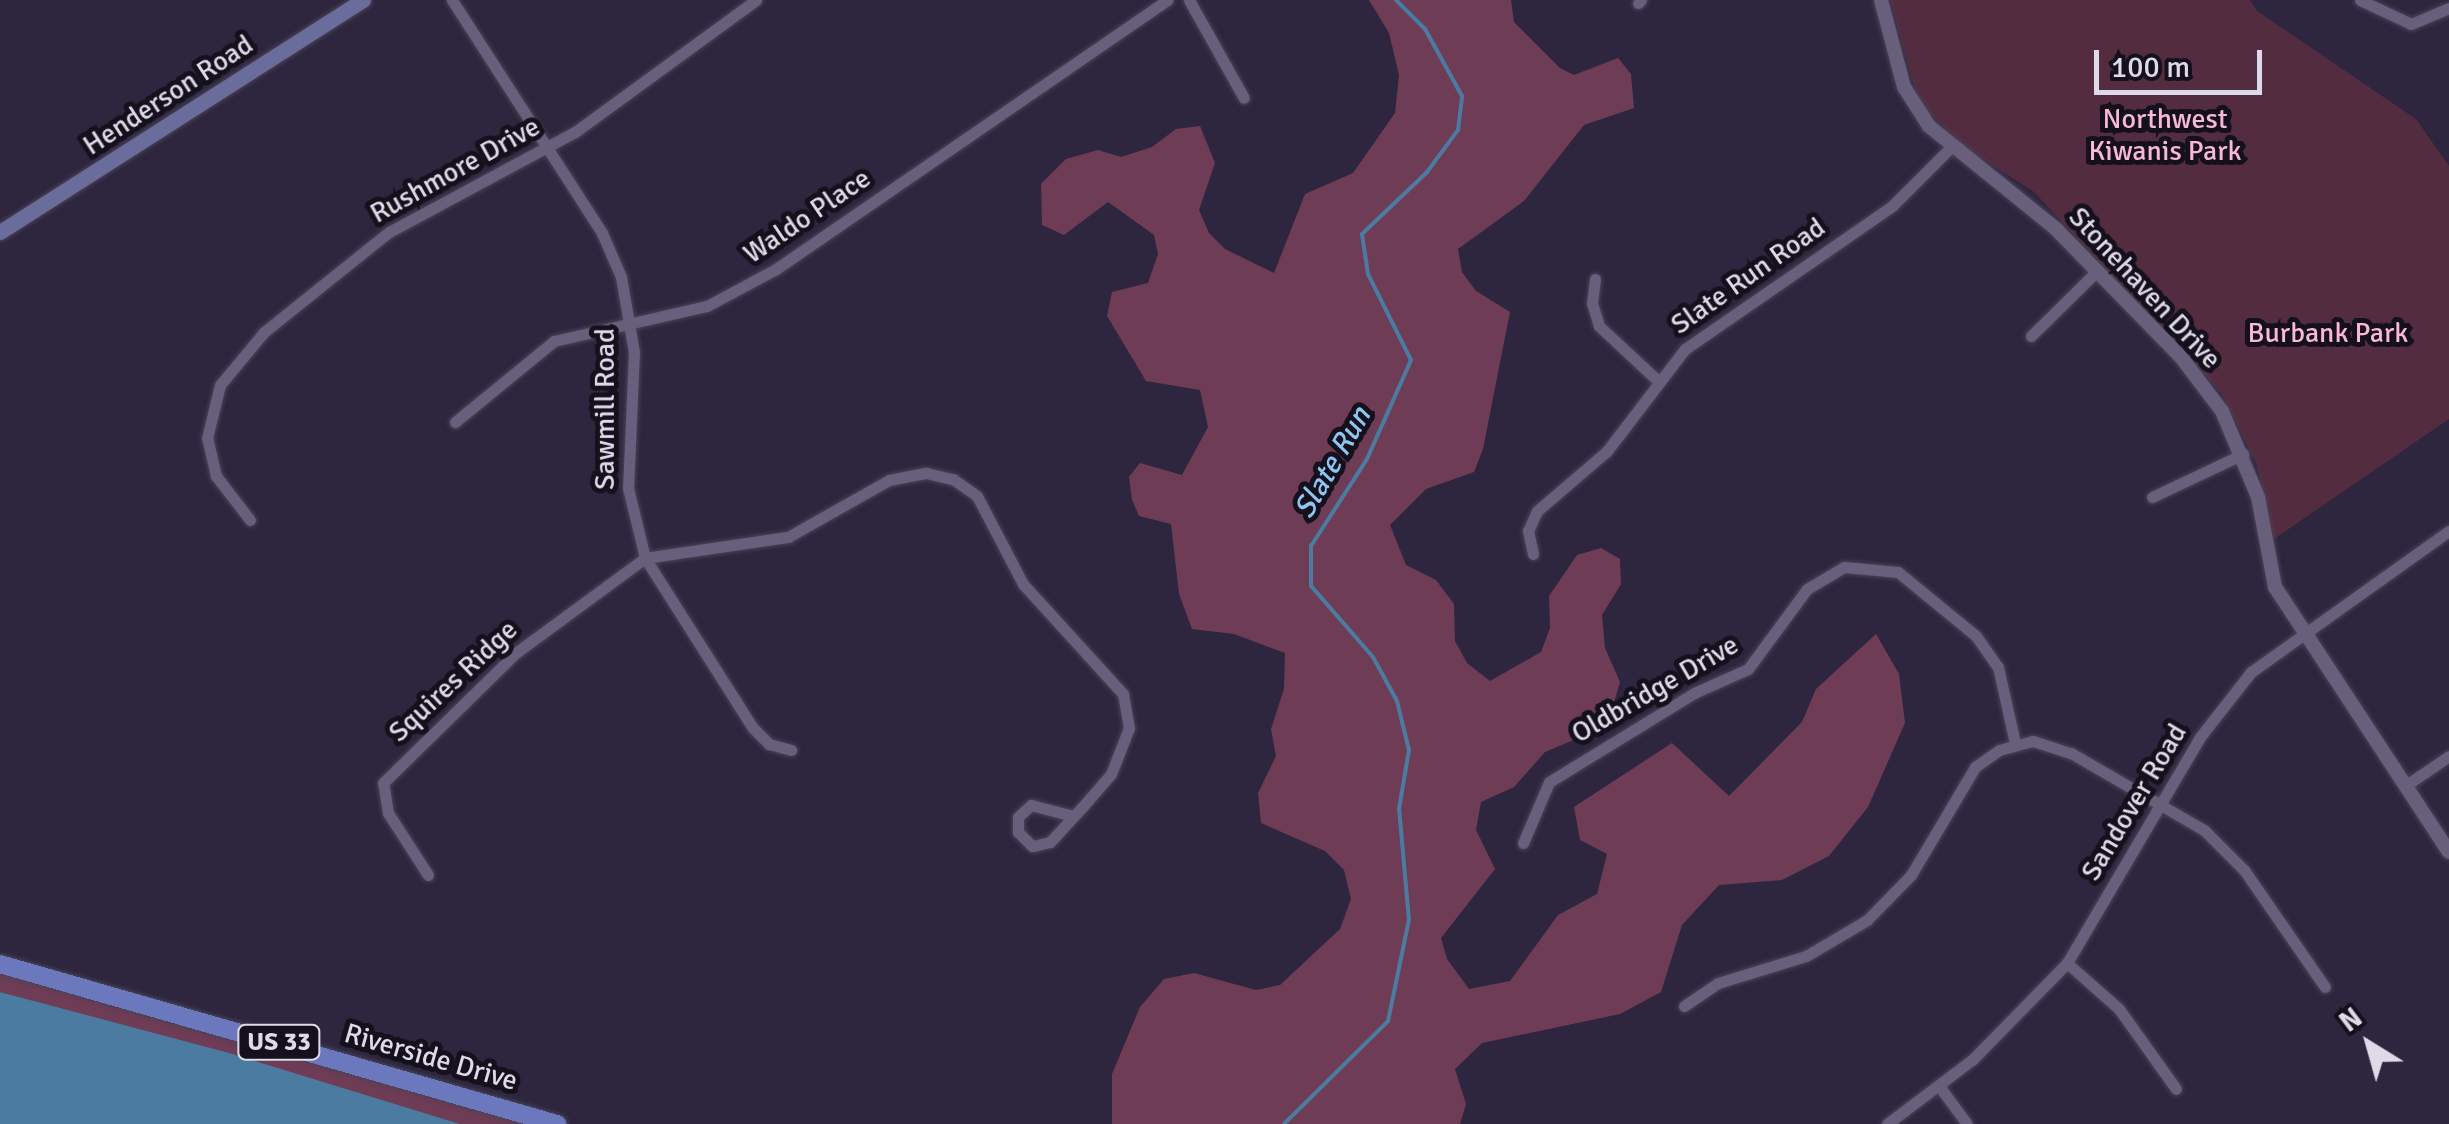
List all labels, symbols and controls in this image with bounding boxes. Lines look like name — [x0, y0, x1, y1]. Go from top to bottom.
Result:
street label: Henderson Road — [77, 28, 259, 162]
scale bar — [2099, 30, 2266, 92]
text: 100 m — [2111, 49, 2190, 86]
park label: Northwest Kiwanis Park — [2088, 102, 2242, 168]
street label: Rushmore Drive — [364, 110, 546, 230]
street label: Waldo Place — [737, 161, 877, 271]
street label: Stonehaven Drive — [2062, 200, 2228, 376]
street label: Slate Run Road — [1665, 211, 1831, 341]
park label: Burbank Park — [2248, 316, 2408, 350]
street label: Sawmill Road — [588, 328, 622, 490]
water label: Slate Run — [1287, 401, 1379, 525]
street label: Squires Ridge — [382, 613, 524, 749]
street label: Oldbridge Drive — [1566, 628, 1744, 750]
street label: Sandover Road — [2074, 718, 2194, 886]
north arrow — [2319, 994, 2419, 1094]
text: N — [2333, 1001, 2369, 1039]
street label: Riverside Drive — [341, 1016, 521, 1098]
road number: US 33 — [236, 1022, 322, 1062]

